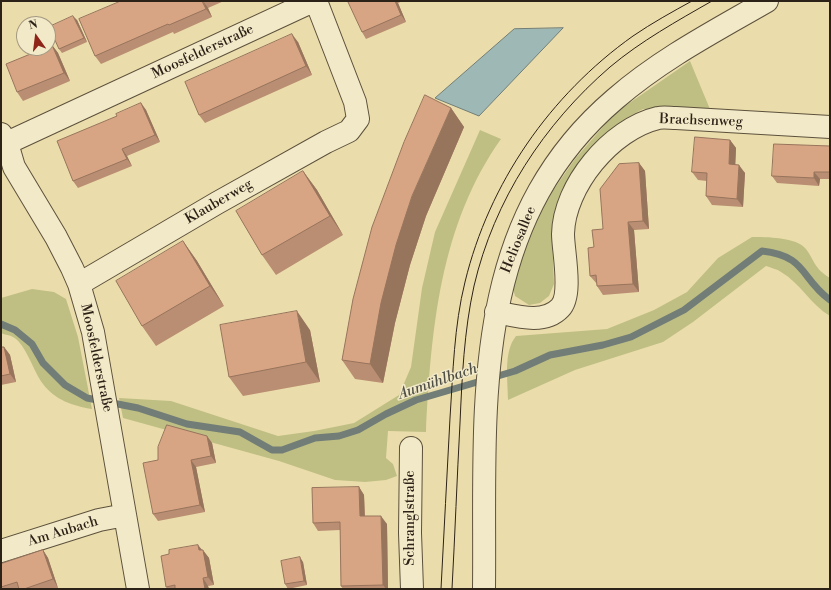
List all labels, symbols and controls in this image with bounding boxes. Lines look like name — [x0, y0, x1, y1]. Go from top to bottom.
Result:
north arrow — [16, 16, 56, 56]
text: N — [27, 17, 39, 33]
street label: Moosfelderstraße — [149, 21, 257, 83]
street label: Brachsenweg — [659, 111, 743, 131]
street label: Klauberweg — [182, 176, 256, 228]
street label: Heliosallee — [498, 204, 540, 276]
street label: Moosfelderstraße — [76, 302, 116, 414]
water label: Aumühlbach — [396, 360, 480, 404]
street label: Schranglstraße — [403, 470, 419, 566]
street label: Am Aubach — [26, 513, 100, 551]

